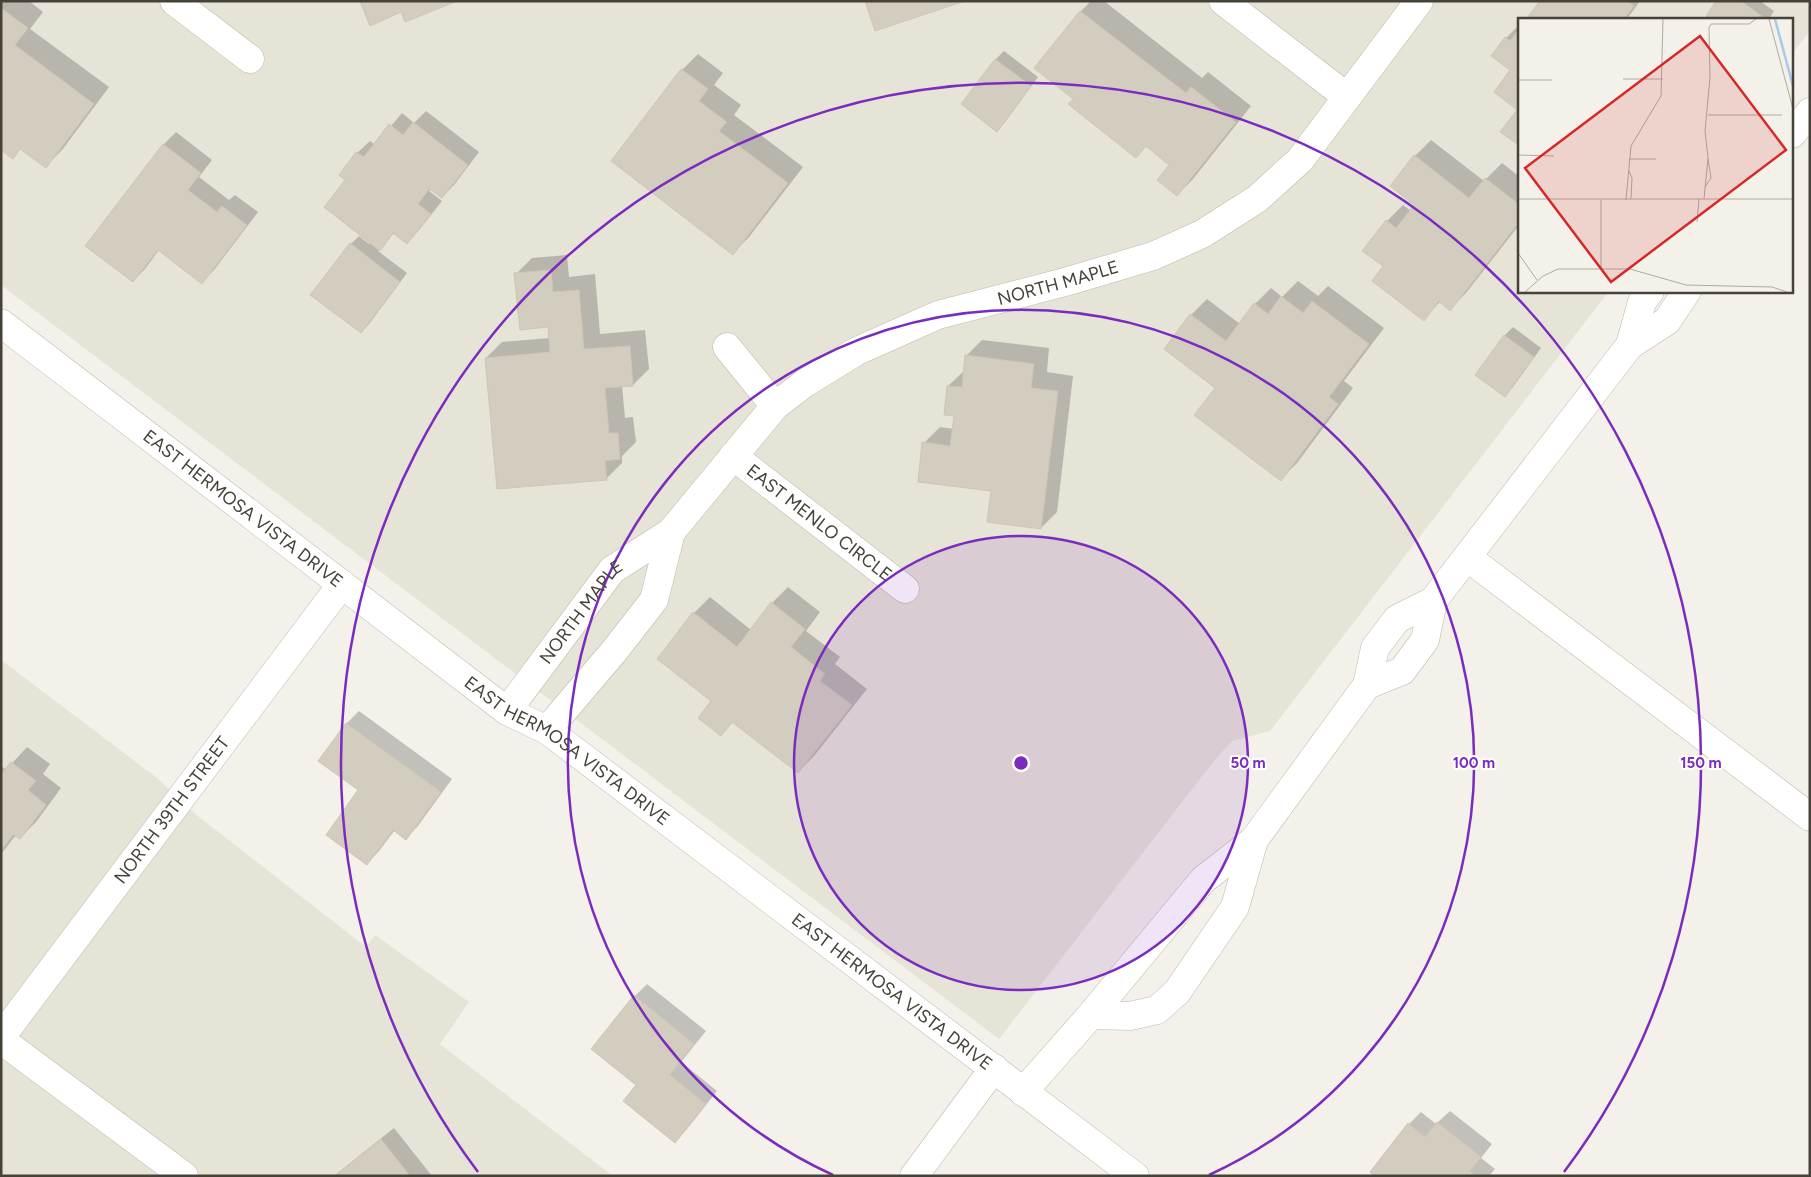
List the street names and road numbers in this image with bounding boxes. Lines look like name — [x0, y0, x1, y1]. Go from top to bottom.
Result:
street label: NORTH MAPLE — [995, 256, 1121, 310]
street label: EAST HERMOSA VISTA DRIVE — [139, 425, 347, 592]
street label: EAST MENLO CIRCLE — [742, 460, 896, 586]
street label: NORTH MAPLE — [535, 555, 627, 668]
street label: EAST HERMOSA VISTA DRIVE — [460, 671, 674, 830]
street label: NORTH 39TH STREET — [109, 732, 234, 888]
street label: EAST HERMOSA VISTA DRIVE — [787, 909, 997, 1075]

